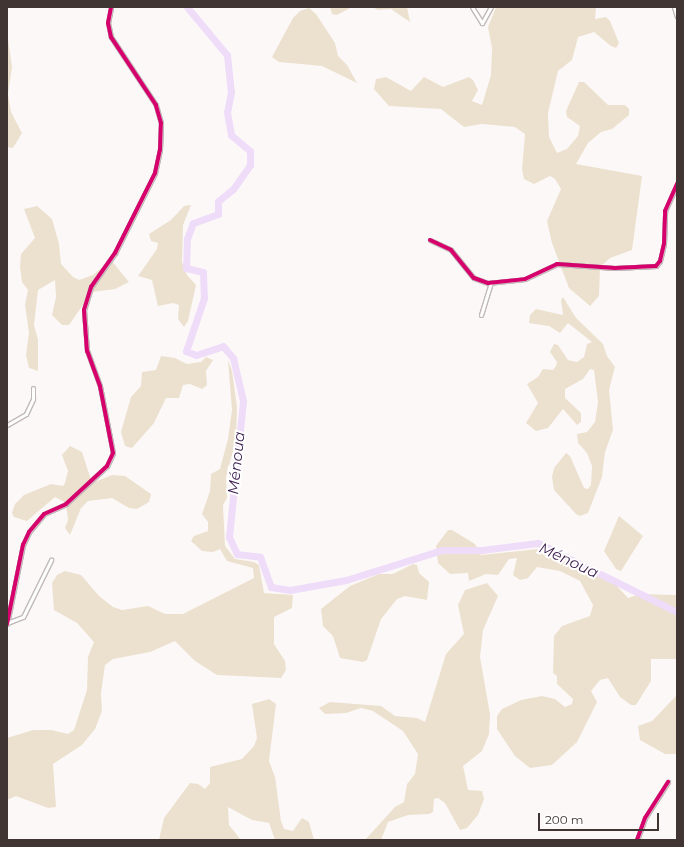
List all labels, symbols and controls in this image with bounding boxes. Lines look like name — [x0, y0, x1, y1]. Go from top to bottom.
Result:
water label: Ménoua — [224, 431, 248, 495]
water label: Ménoua — [537, 538, 601, 582]
scale bar — [540, 805, 661, 831]
text: 200 m — [545, 812, 584, 827]

